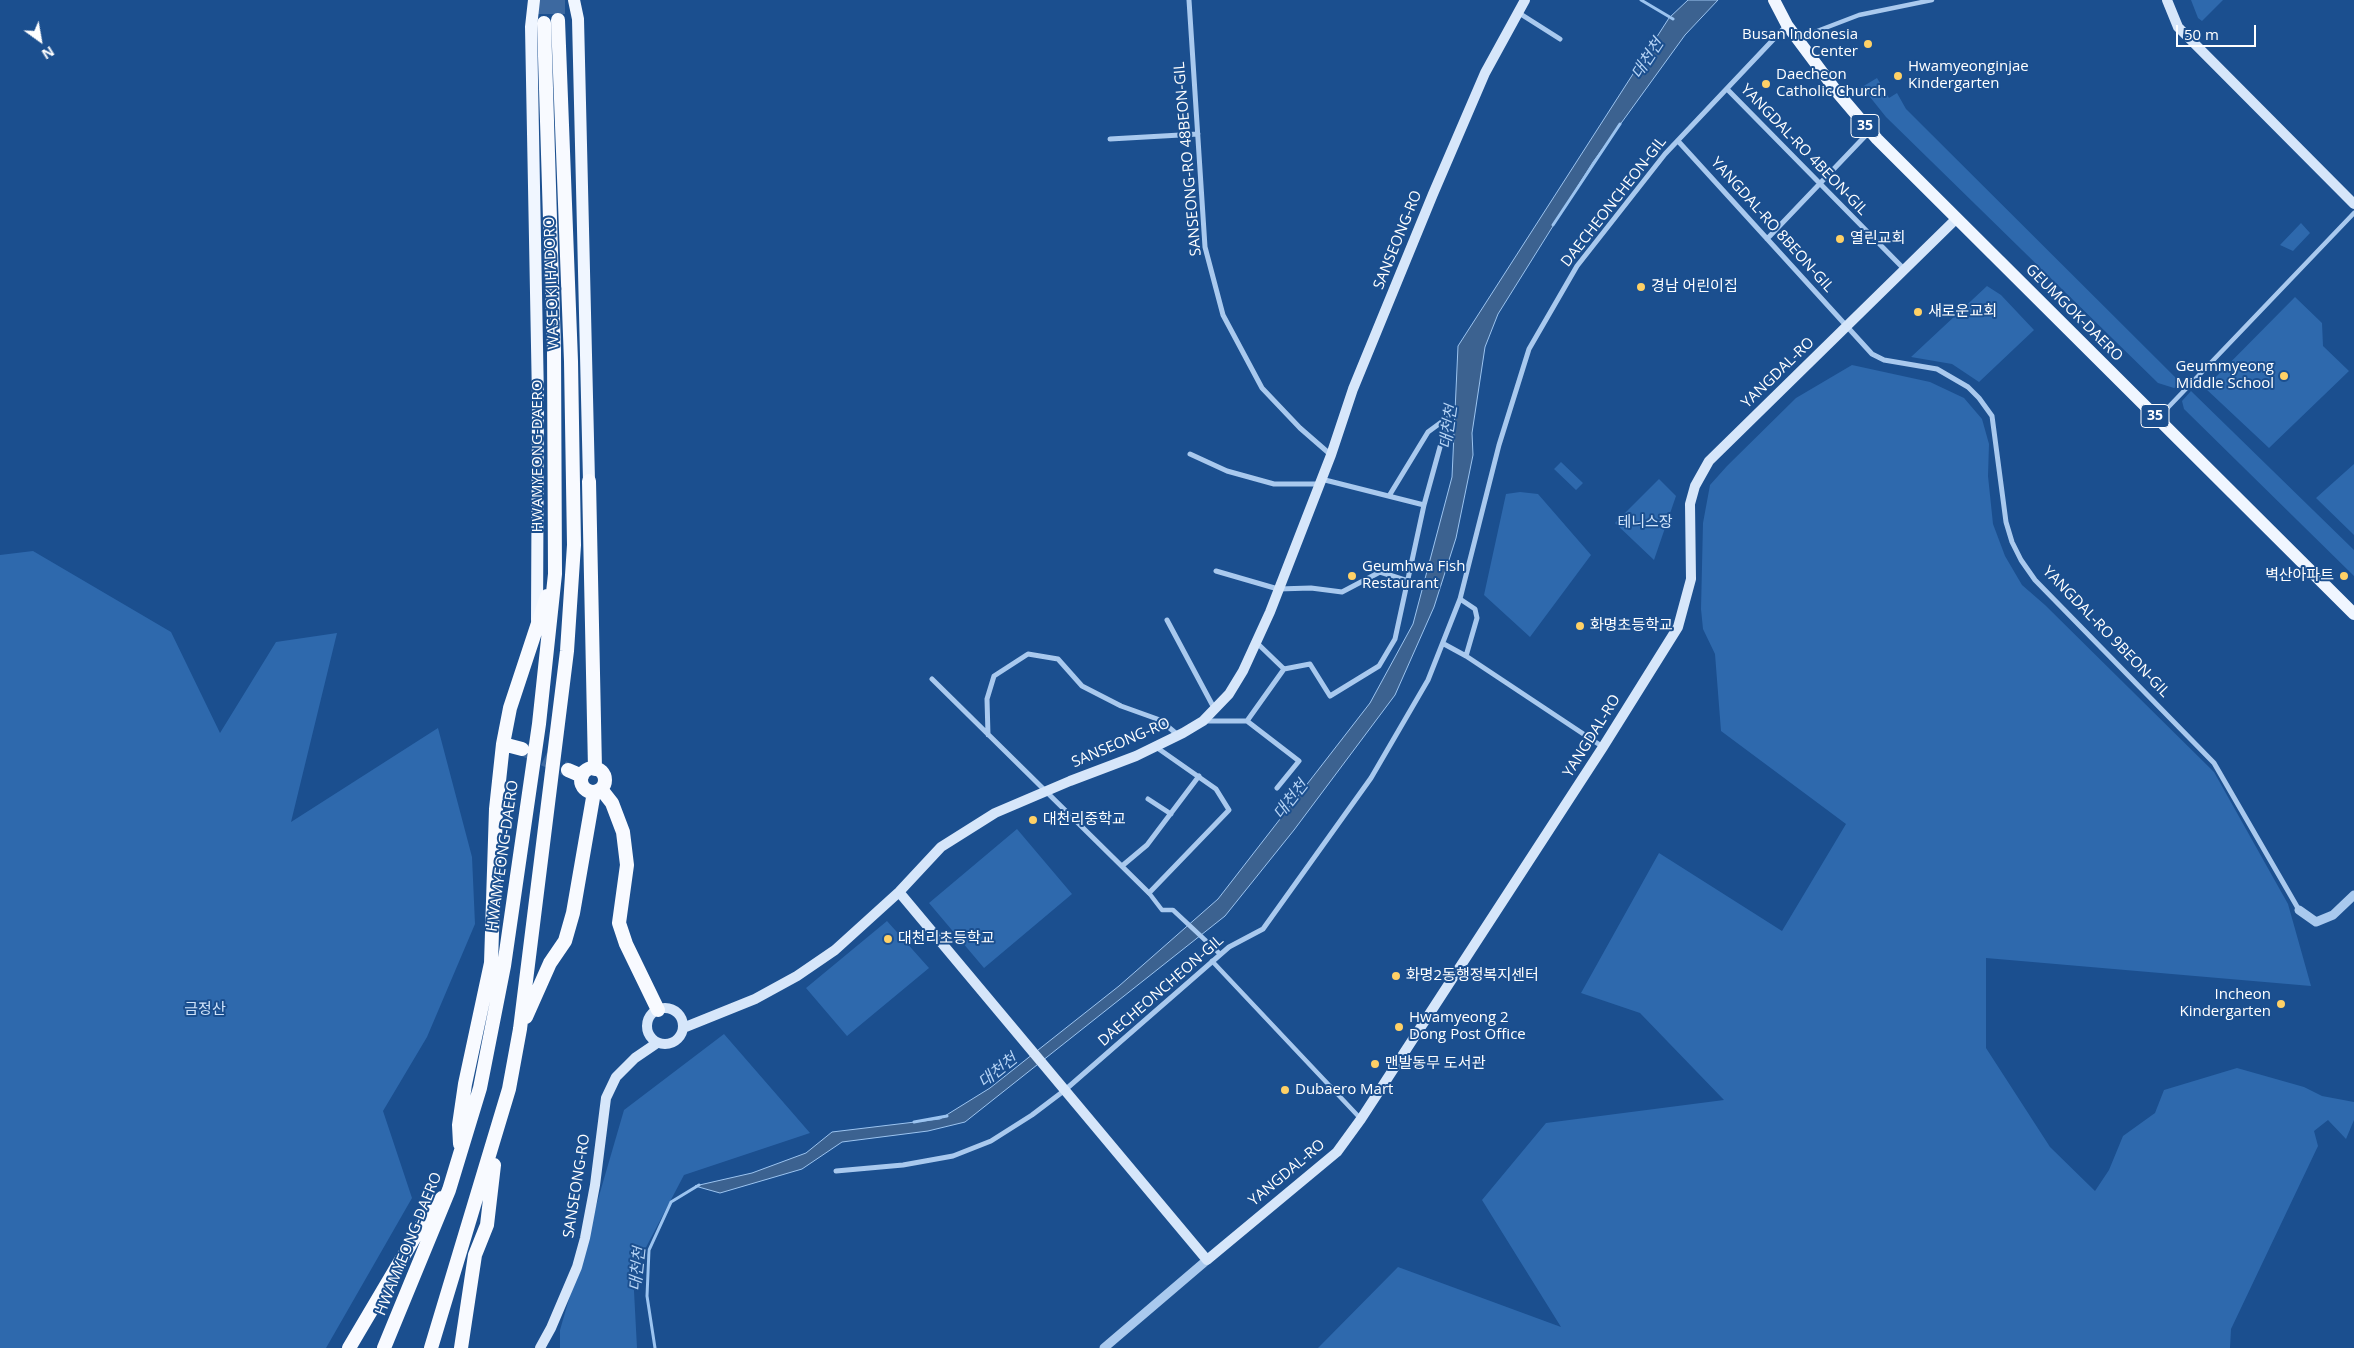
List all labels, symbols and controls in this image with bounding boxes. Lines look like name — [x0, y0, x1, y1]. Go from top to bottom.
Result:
north arrow — [15, 15, 65, 65]
scale bar — [2179, 15, 2259, 47]
text: 50 m — [2184, 24, 2219, 44]
place label: Busan Indonesia Center — [1742, 26, 1858, 61]
water label: 대천천 — [1628, 35, 1668, 83]
marker: Busan Indonesia Center — [1862, 38, 1874, 50]
text: N — [38, 42, 58, 64]
place label: Hwamyeonginjae Kindergarten — [1908, 58, 2029, 93]
street label: SANSEONG-RO 48BEON-GIL — [1171, 61, 1205, 257]
place label: Daecheon Catholic Church — [1776, 66, 1886, 101]
marker: Hwamyeonginjae Kindergarten — [1892, 70, 1904, 82]
marker: Daecheon Catholic Church — [1760, 78, 1772, 90]
street label: YANGDAL-RO 4BEON-GIL — [1737, 81, 1871, 219]
road number: 35 — [1851, 114, 1879, 138]
street label: DAECHEONCHEON-GIL — [1558, 133, 1670, 271]
street label: YANGDAL-RO 8BEON-GIL — [1707, 154, 1837, 296]
street label: SANSEONG-RO — [1370, 188, 1426, 292]
street label: WASEOKJIHADORO — [541, 216, 563, 350]
place label: 열린교회 — [1850, 230, 1905, 248]
marker: 열린교회 — [1834, 233, 1846, 245]
street label: GEUMGOK-DAERO — [2022, 261, 2126, 365]
place label: 경남 어린이집 — [1651, 278, 1738, 296]
marker: 경남 어린이집 — [1635, 281, 1647, 293]
place label: 새로운교회 — [1928, 303, 1997, 321]
marker: 새로운교회 — [1912, 306, 1924, 318]
street label: YANGDAL-RO — [1738, 334, 1818, 412]
place label: Geummyeong Middle School — [2175, 358, 2274, 393]
marker: Geummyeong Middle School — [2278, 370, 2290, 382]
street label: HWAMYEONG-DAERO — [529, 380, 547, 532]
water label: 대천천 — [1436, 404, 1462, 450]
road number: 35 — [2141, 404, 2169, 428]
park label: 테니스장 — [1617, 514, 1673, 532]
place label: Geumhwa Fish Restaurant — [1362, 558, 1465, 593]
street label: YANGDAL-RO 9BEON-GIL — [2039, 563, 2173, 701]
place label: 벽산아파트 — [2265, 567, 2334, 585]
marker: Geumhwa Fish Restaurant — [1346, 570, 1358, 582]
marker: 벽산아파트 — [2338, 570, 2350, 582]
place label: 화명초등학교 — [1590, 617, 1673, 635]
marker: 화명초등학교 — [1574, 620, 1586, 632]
street label: YANGDAL-RO — [1559, 691, 1625, 781]
street label: SANSEONG-RO — [1069, 714, 1173, 772]
water label: 대천천 — [1270, 777, 1312, 823]
street label: HWAMYEONG-DAERO — [483, 779, 523, 933]
place label: 대천리중학교 — [1043, 811, 1126, 829]
marker: 대천리중학교 — [1027, 814, 1039, 826]
place label: 대천리초등학교 — [898, 930, 995, 948]
street label: DAECHEONCHEON-GIL — [1095, 932, 1227, 1050]
marker: 대천리초등학교 — [882, 933, 894, 945]
place label: 화명2동행정복지센터 — [1406, 967, 1539, 985]
marker: 화명2동행정복지센터 — [1390, 970, 1402, 982]
place label: Incheon Kindergarten — [2180, 986, 2271, 1021]
marker: Incheon Kindergarten — [2275, 998, 2287, 1010]
park label: 금정산 — [184, 1001, 226, 1019]
place label: Hwamyeong 2 Dong Post Office — [1409, 1009, 1526, 1044]
marker: Hwamyeong 2 Dong Post Office — [1393, 1021, 1405, 1033]
water label: 대천천 — [975, 1050, 1021, 1092]
place label: 맨발동무 도서관 — [1385, 1055, 1485, 1073]
marker: 맨발동무 도서관 — [1369, 1058, 1381, 1070]
place label: Dubaero Mart — [1295, 1081, 1393, 1099]
marker: Dubaero Mart — [1279, 1084, 1291, 1096]
street label: SANSEONG-RO — [560, 1133, 594, 1239]
street label: YANGDAL-RO — [1245, 1136, 1329, 1210]
street label: HWAMYEONG-DAERO — [372, 1170, 446, 1318]
water label: 대천천 — [626, 1246, 650, 1292]

